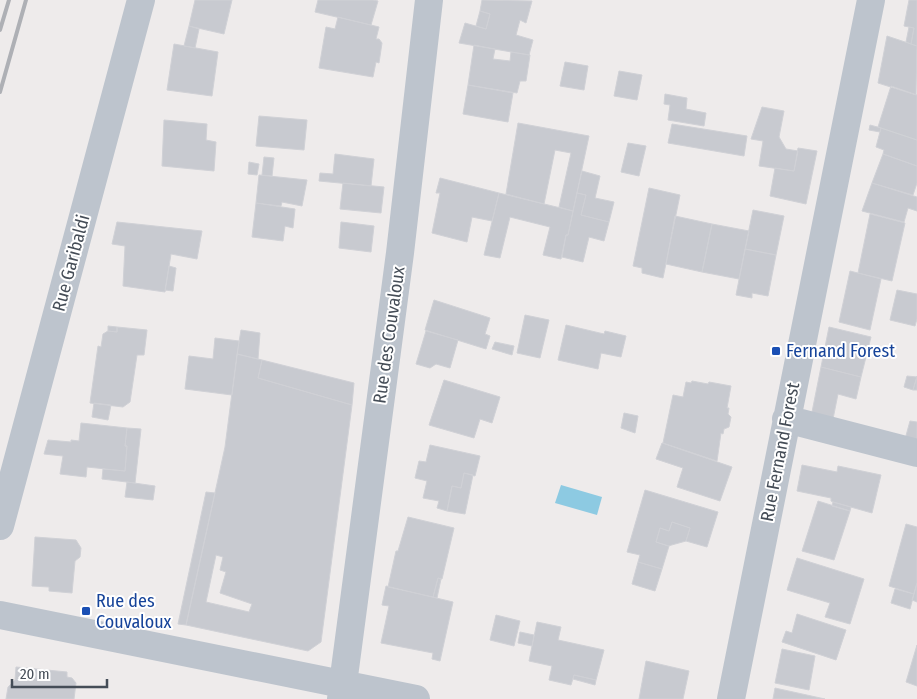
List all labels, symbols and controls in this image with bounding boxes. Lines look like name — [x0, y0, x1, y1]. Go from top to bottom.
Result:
street label: Rue Garibaldi — [48, 212, 94, 314]
street label: Rue des Couvaloux — [368, 265, 410, 405]
place label: Fernand Forest — [786, 340, 895, 362]
marker: Fernand Forest — [770, 345, 782, 357]
street label: Rue Fernand Forest — [756, 380, 804, 524]
place label: Rue des Couvaloux — [96, 590, 172, 633]
marker: Rue des Couvaloux — [80, 605, 92, 617]
scale bar — [12, 656, 108, 688]
text: 20 m — [20, 665, 50, 683]

